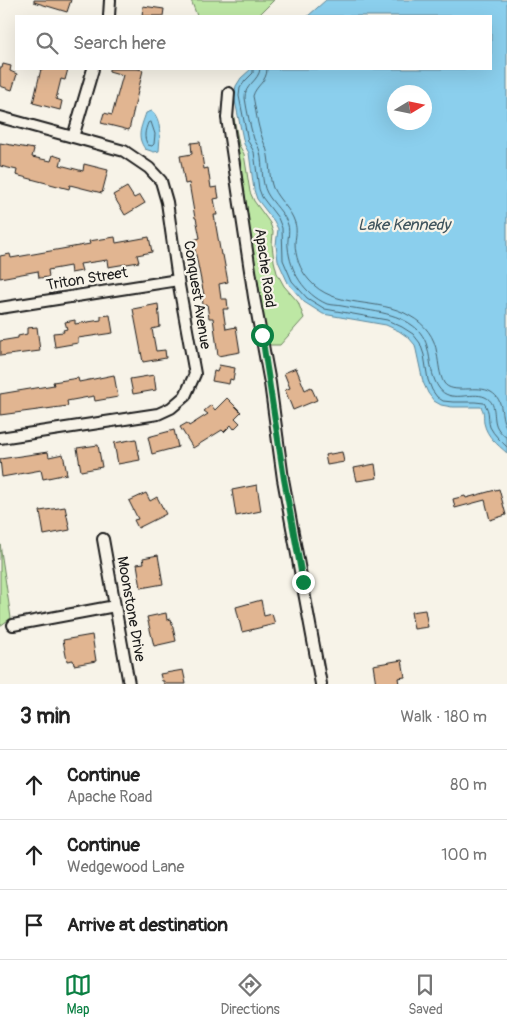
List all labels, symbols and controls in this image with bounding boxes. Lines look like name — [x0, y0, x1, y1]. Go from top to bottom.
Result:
search box — [15, 15, 492, 70]
icon: search — [33, 29, 61, 57]
text: Search here — [73, 31, 166, 55]
north arrow — [387, 85, 432, 130]
water label: Lake Kennedy — [358, 215, 452, 235]
street label: Apache Road — [250, 227, 280, 309]
street label: Conquest Avenue — [179, 239, 215, 351]
street label: Triton Street — [45, 263, 130, 295]
route start — [251, 324, 274, 347]
street label: Moonstone Drive — [112, 555, 150, 664]
route end — [292, 571, 315, 594]
text: 3 min — [20, 703, 70, 730]
text: Walk · 180 m — [400, 707, 487, 727]
text: Continue — [67, 763, 140, 787]
icon: ahead — [20, 771, 48, 799]
text: 80 m — [450, 775, 487, 795]
text: Apache Road — [67, 787, 153, 807]
text: Continue — [67, 833, 140, 857]
icon: ahead — [20, 841, 48, 869]
text: 100 m — [441, 845, 487, 865]
text: Wedgewood Lane — [67, 857, 184, 877]
icon: arrive — [20, 911, 48, 939]
text: Arrive at destination — [67, 913, 228, 937]
tab: Map — [64, 971, 92, 1018]
tab: Directions — [220, 971, 280, 1018]
tab: Saved — [408, 971, 443, 1018]

